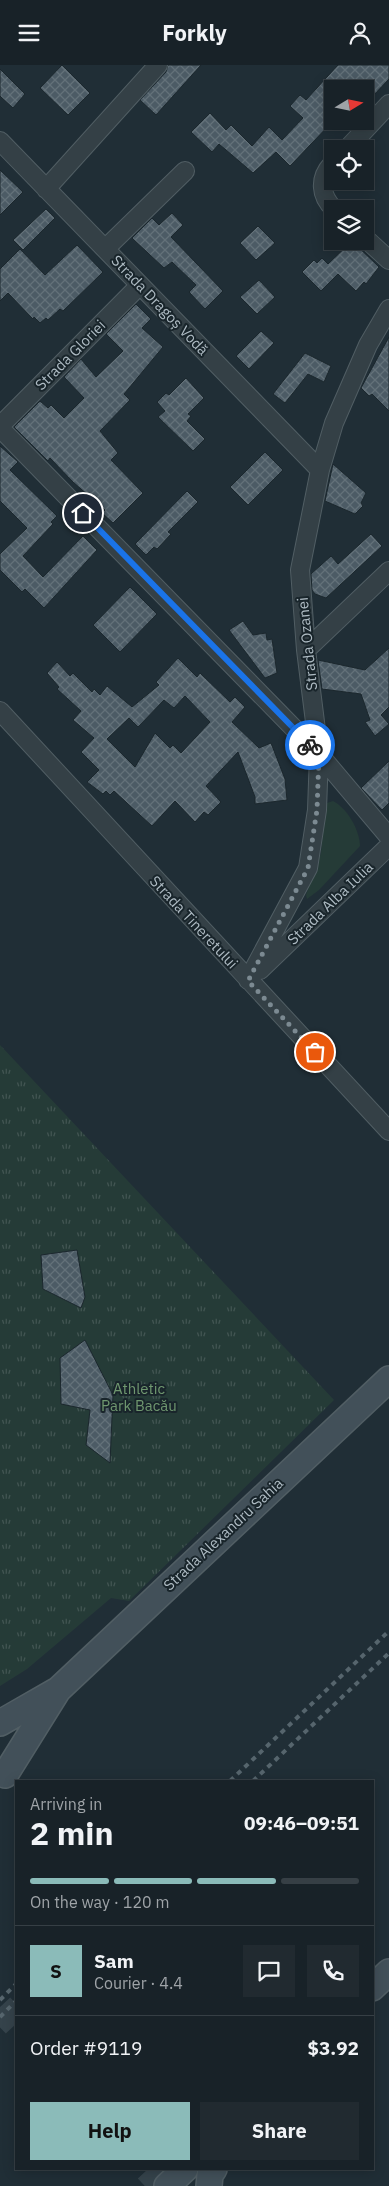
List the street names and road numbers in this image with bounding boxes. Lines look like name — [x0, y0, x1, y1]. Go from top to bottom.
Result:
street label: Strada Dragoș Vodă — [107, 251, 213, 359]
street label: Strada Gloriei — [31, 316, 109, 394]
street label: Strada Ozanei — [293, 596, 321, 692]
street label: Strada Alba Iulia — [283, 857, 377, 949]
street label: Strada Tineretului — [146, 871, 242, 973]
street label: Strada Alexandru Sahia — [159, 1474, 287, 1594]

